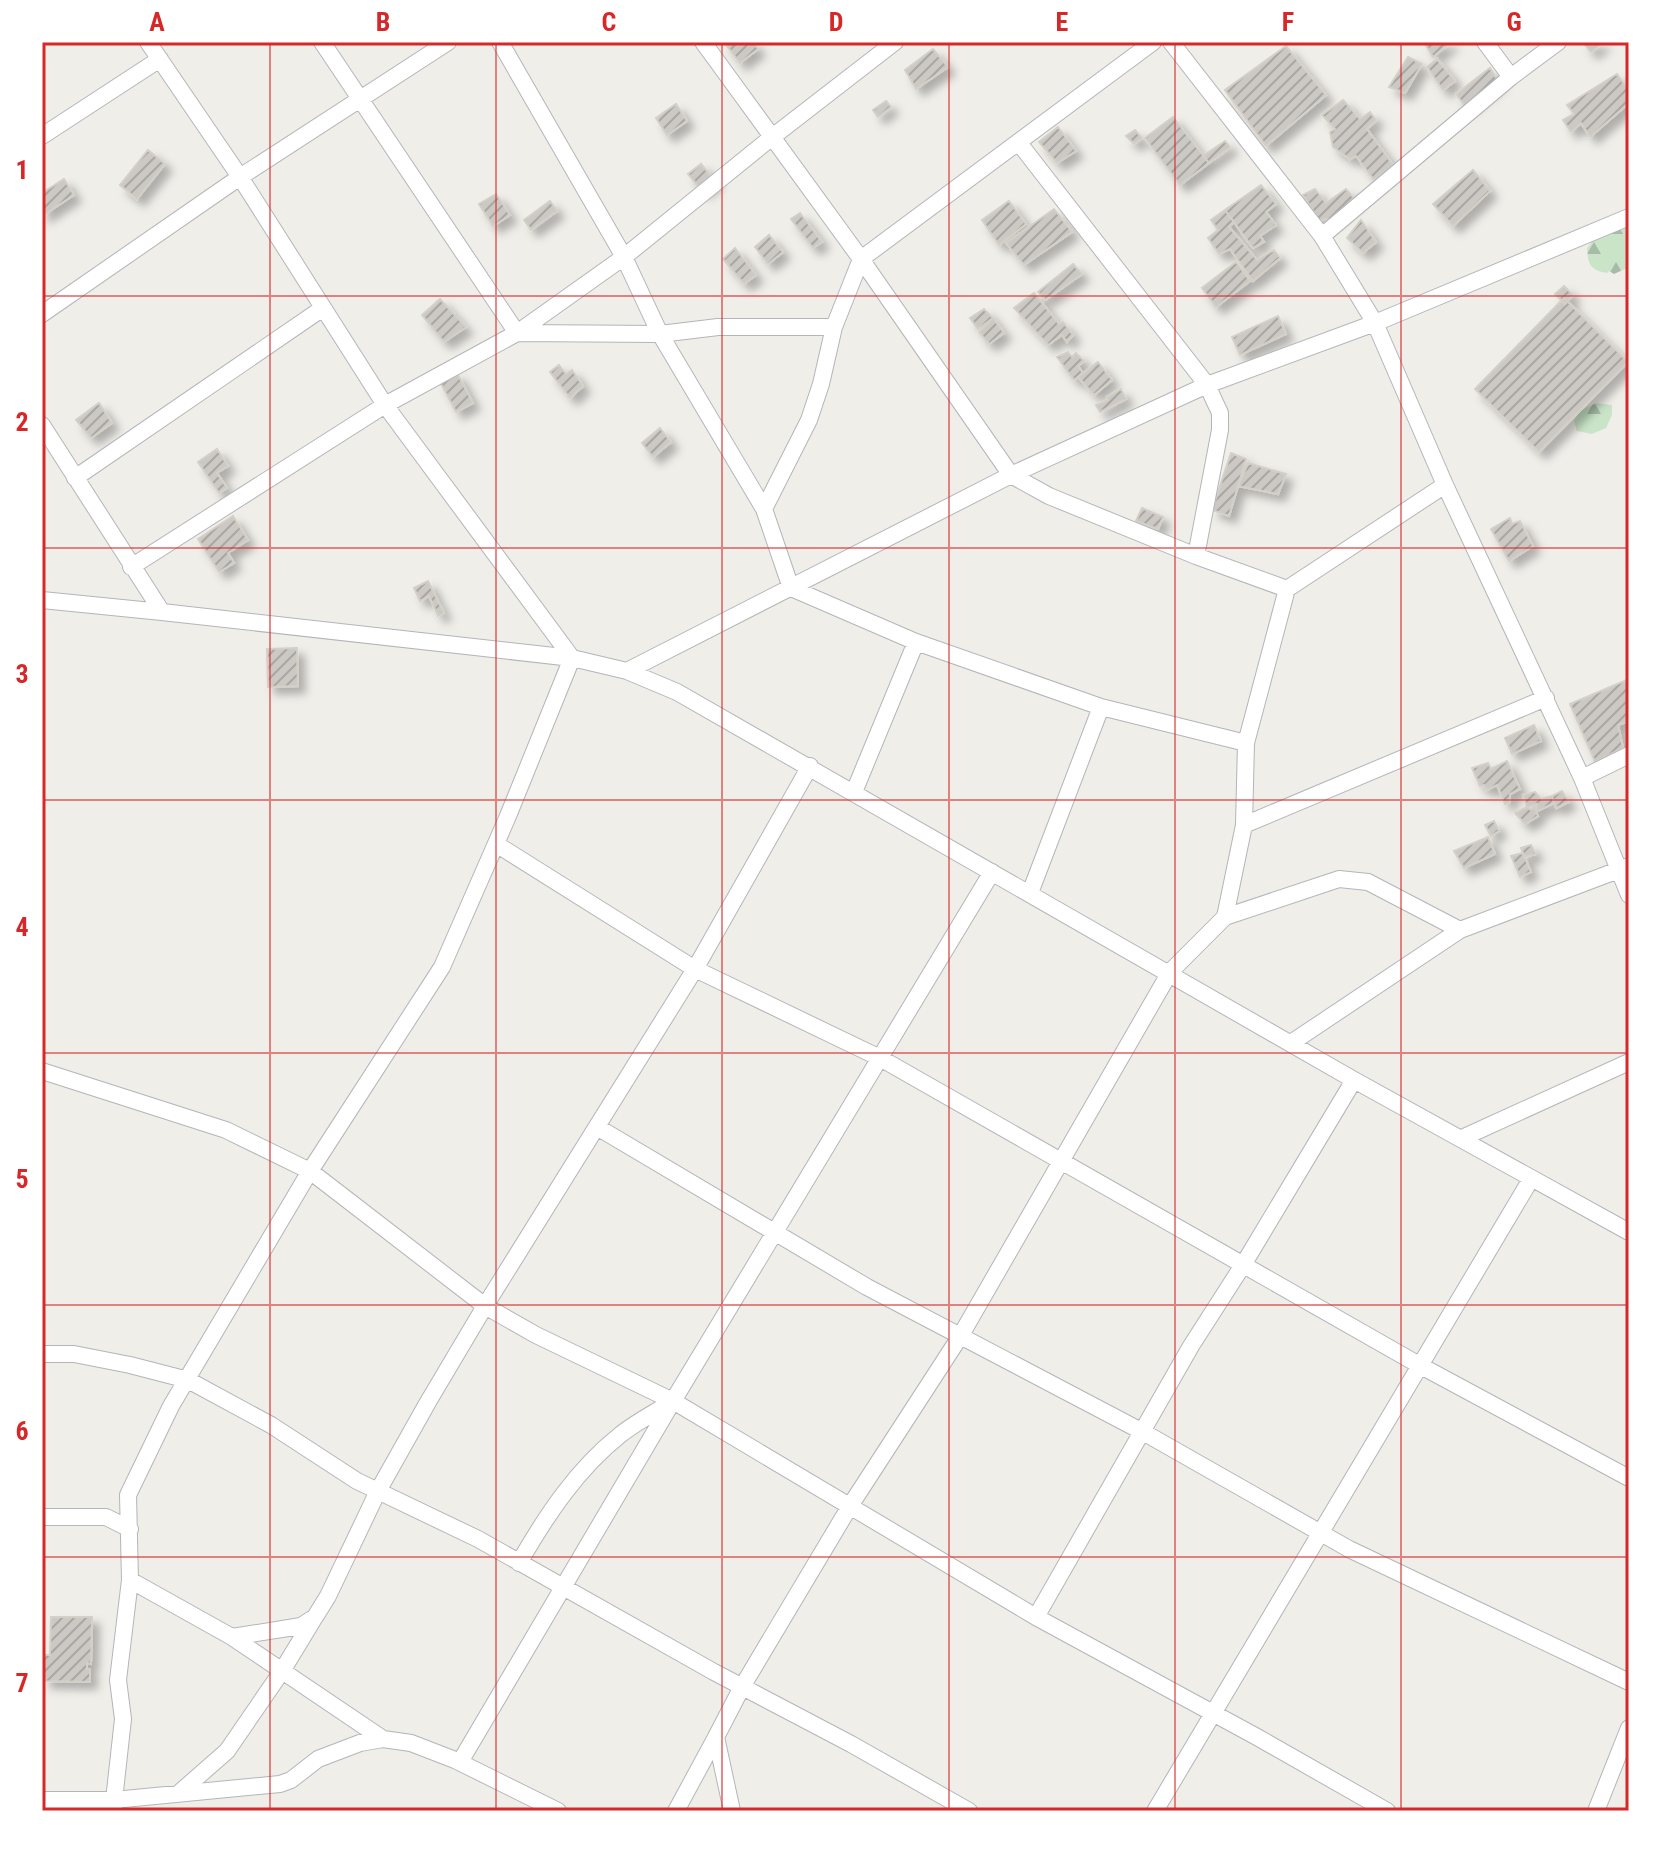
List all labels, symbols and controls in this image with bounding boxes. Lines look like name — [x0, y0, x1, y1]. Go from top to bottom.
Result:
text: A — [149, 7, 165, 37]
text: B — [376, 7, 390, 37]
text: C — [602, 7, 617, 37]
text: D — [829, 7, 843, 37]
text: E — [1056, 7, 1069, 37]
text: F — [1282, 7, 1294, 37]
text: G — [1506, 7, 1522, 37]
text: 1 — [15, 155, 29, 185]
text: 2 — [15, 407, 29, 437]
text: 3 — [15, 659, 29, 689]
text: 4 — [15, 912, 29, 942]
text: 5 — [15, 1164, 29, 1194]
text: 6 — [15, 1416, 29, 1446]
text: 7 — [15, 1668, 29, 1698]

